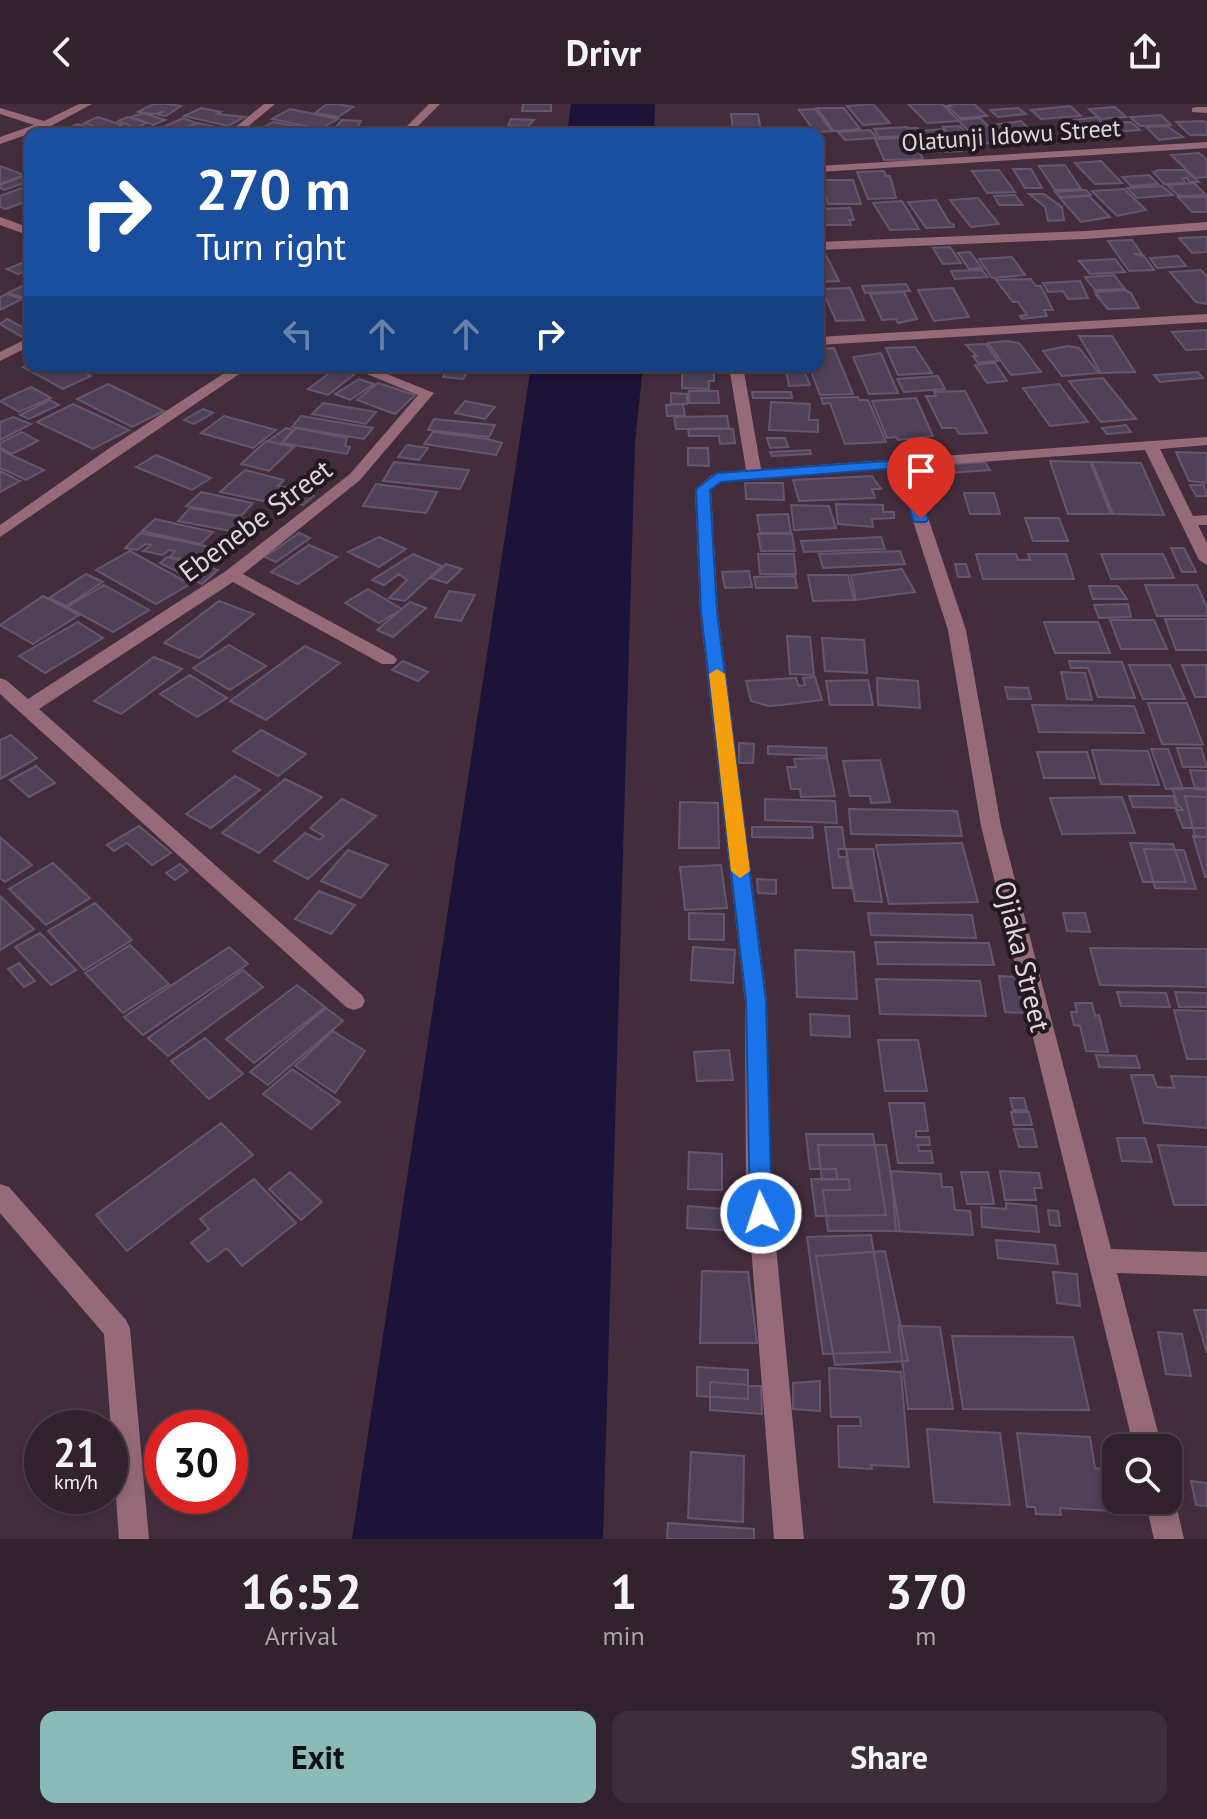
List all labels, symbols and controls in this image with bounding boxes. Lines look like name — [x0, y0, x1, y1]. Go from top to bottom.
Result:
text: Drivr — [566, 29, 641, 76]
icon: back — [40, 30, 84, 74]
icon: share — [1123, 30, 1167, 74]
street label: Olatunji Idowu Street — [900, 112, 1122, 158]
text: 270 m — [196, 153, 351, 225]
icon: right — [64, 160, 168, 264]
text: Turn right — [196, 223, 346, 270]
icon: left — [276, 312, 320, 356]
icon: ahead — [360, 312, 404, 356]
icon: ahead — [444, 312, 488, 356]
icon: right — [528, 312, 572, 356]
pin — [887, 437, 955, 519]
icon: arrive — [899, 449, 943, 493]
street label: Ebenebe Street — [171, 450, 339, 590]
street label: Ojiaka Street — [986, 877, 1060, 1036]
position arrow — [719, 1171, 803, 1255]
speed limit sign: 30 — [144, 1410, 248, 1514]
text: 21 — [53, 1426, 99, 1478]
map controls — [1102, 1434, 1182, 1514]
button: search — [1102, 1434, 1182, 1514]
text: km/h — [54, 1469, 98, 1495]
text: 16:52 — [240, 1560, 362, 1622]
text: 1 — [610, 1560, 637, 1622]
text: 370 — [885, 1560, 967, 1622]
text: Arrival — [265, 1619, 338, 1652]
text: min — [602, 1619, 645, 1652]
text: m — [915, 1619, 936, 1652]
button: Exit — [40, 1711, 596, 1803]
button: Share — [612, 1711, 1167, 1803]

